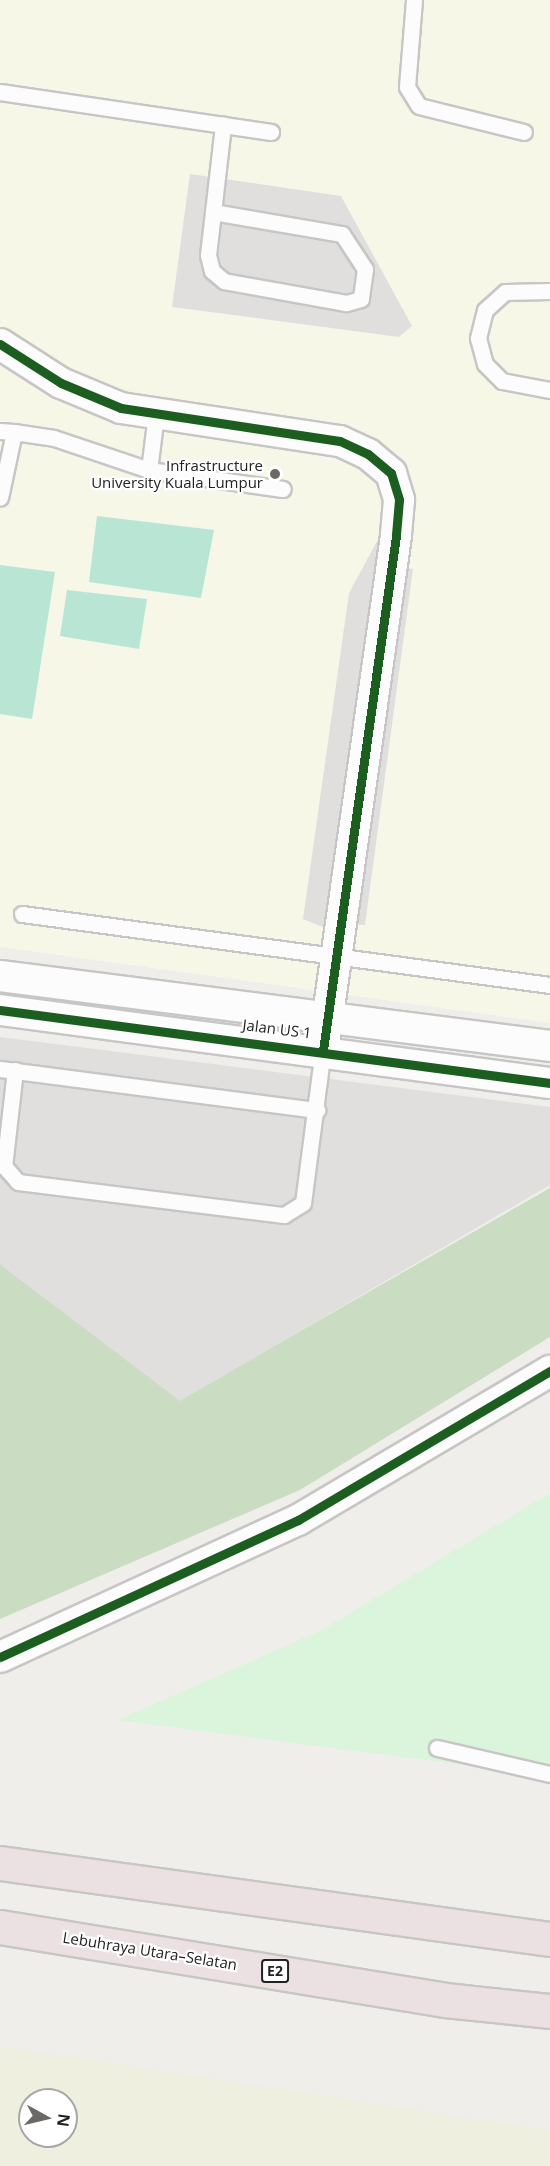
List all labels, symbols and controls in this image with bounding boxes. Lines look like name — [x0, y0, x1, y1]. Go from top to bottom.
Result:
place label: Infrastructure University Kuala Lumpur — [91, 456, 263, 491]
marker: Infrastructure University Kuala Lumpur — [268, 467, 282, 481]
street label: Jalan US 1 — [242, 1016, 312, 1042]
street label: Lebuhraya Utara–Selatan — [62, 1928, 238, 1974]
road number: E2 — [260, 1960, 290, 1982]
north arrow — [18, 2088, 78, 2148]
text: N — [52, 2112, 76, 2128]

